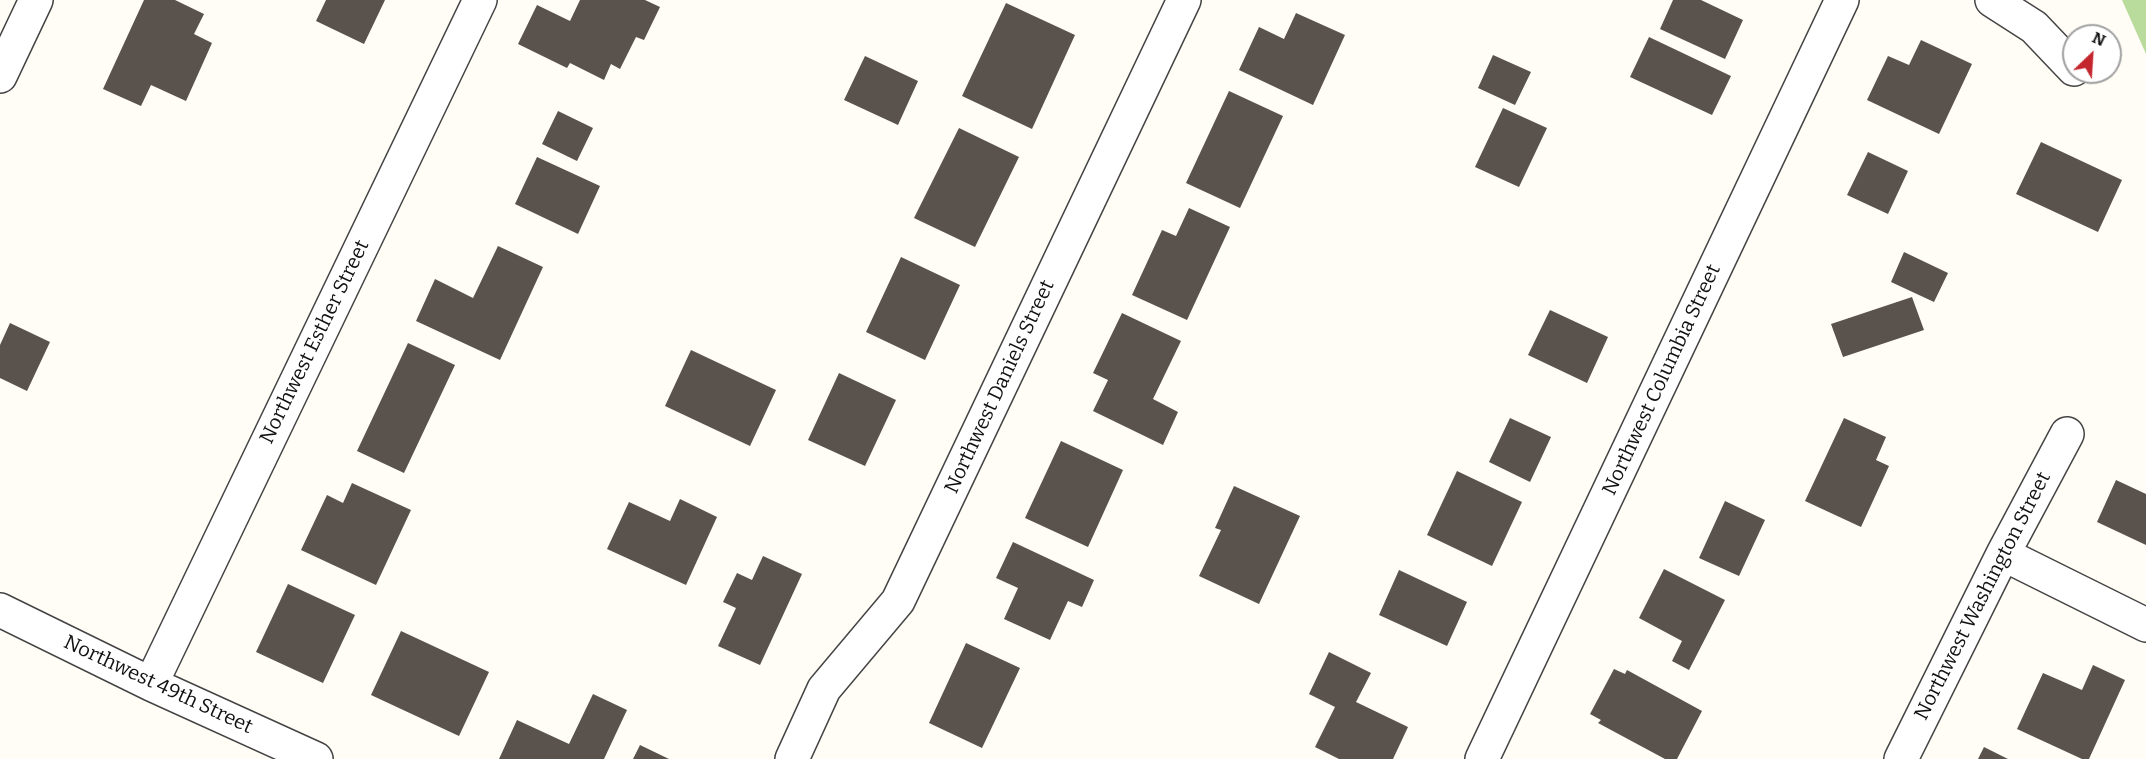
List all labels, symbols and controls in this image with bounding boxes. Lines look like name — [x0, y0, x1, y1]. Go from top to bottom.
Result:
north arrow — [2062, 24, 2122, 84]
text: N — [2089, 28, 2109, 50]
street label: Northwest Esther Street — [255, 236, 375, 448]
street label: Northwest Columbia Street — [1598, 261, 1726, 499]
street label: Northwest Daniels Street — [940, 277, 1060, 497]
street label: Northwest Washington Street — [1910, 468, 2056, 724]
street label: Northwest 49th Street — [60, 631, 256, 739]

